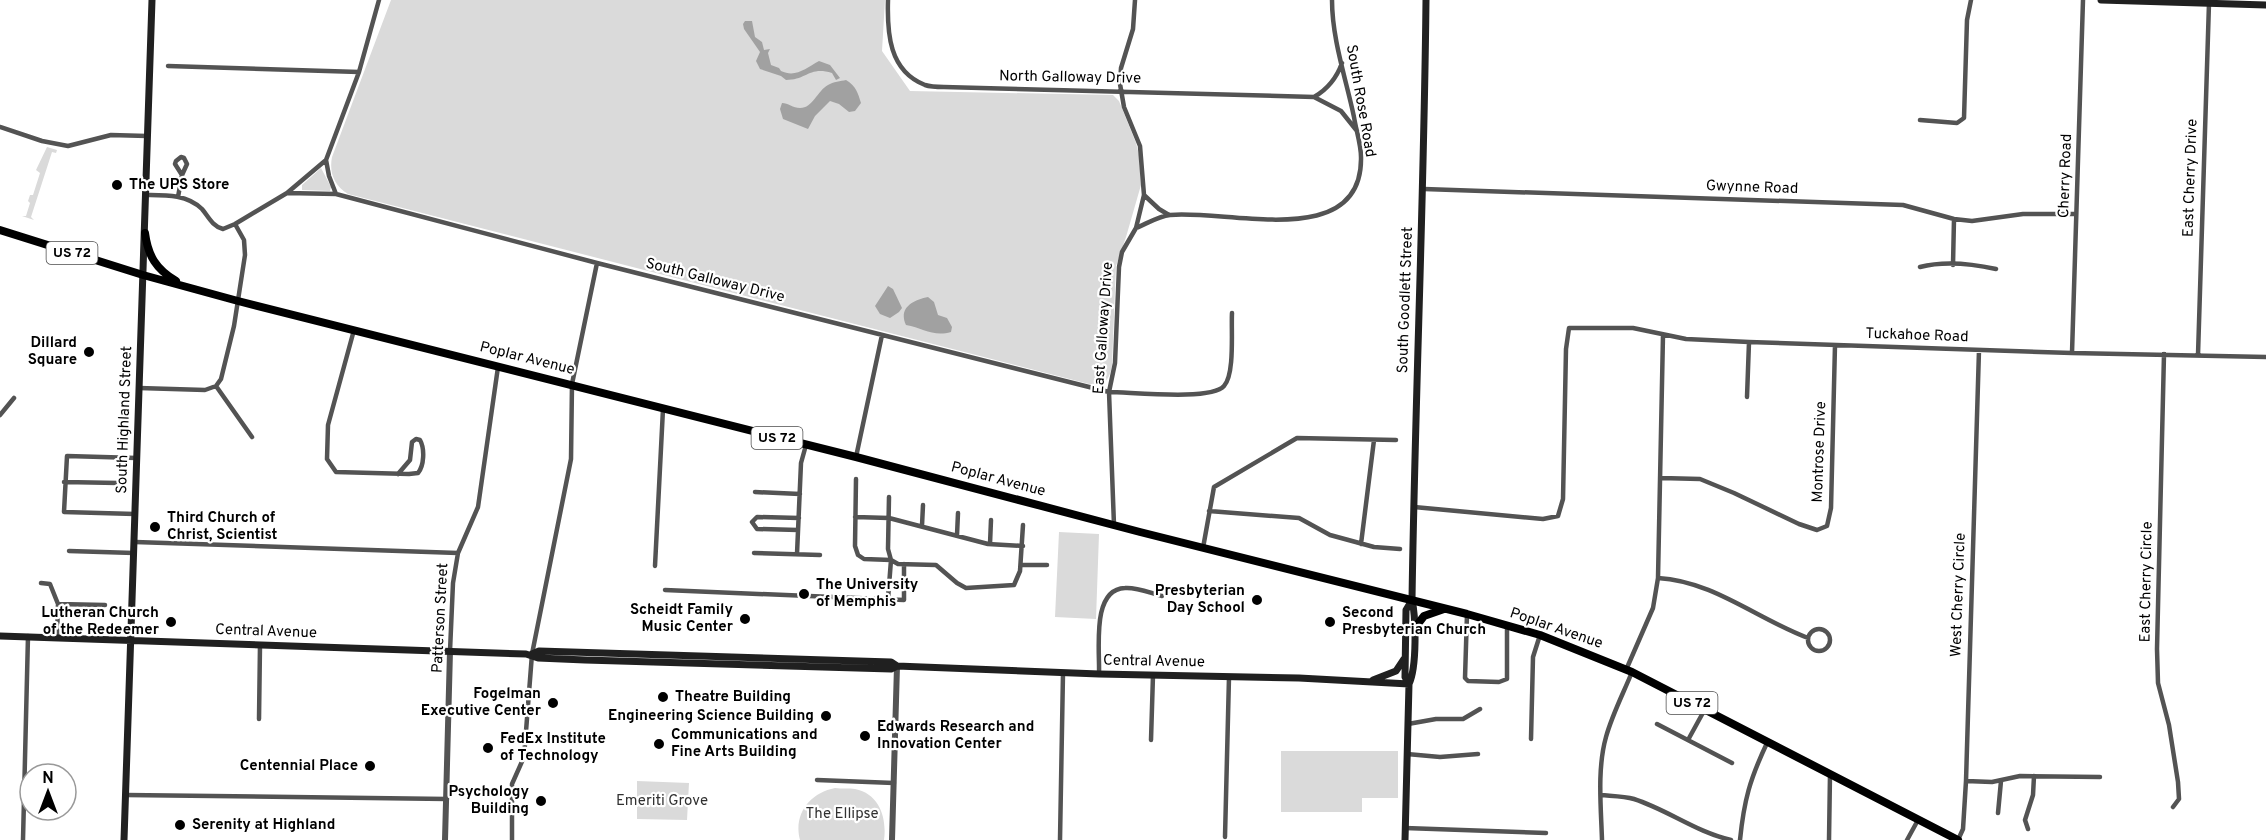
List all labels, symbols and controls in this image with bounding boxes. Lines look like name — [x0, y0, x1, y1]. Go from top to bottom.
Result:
street label: South Rose Road — [1341, 43, 1379, 159]
street label: North Galloway Drive — [999, 67, 1141, 89]
street label: East Cherry Drive — [2179, 119, 2203, 237]
street label: Cherry Road — [2055, 133, 2077, 219]
place label: The UPS Store — [129, 176, 229, 195]
street label: Gwynne Road — [1705, 177, 1799, 199]
marker: The UPS Store — [110, 178, 124, 192]
street label: South Goodlett Street — [1394, 226, 1418, 374]
road number: US 72 — [46, 242, 98, 264]
street label: South Galloway Drive — [644, 255, 786, 307]
street label: East Galloway Drive — [1090, 261, 1118, 395]
street label: Tuckahoe Road — [1865, 325, 1969, 347]
place label: Dillard Square — [28, 334, 77, 370]
street label: Poplar Avenue — [478, 338, 576, 380]
marker: Dillard Square — [82, 345, 96, 359]
street label: South Highland Street — [113, 346, 137, 494]
street label: Montrose Drive — [1809, 401, 1831, 503]
road number: US 72 — [752, 427, 802, 449]
street label: Poplar Avenue — [949, 458, 1047, 502]
place label: Third Church of Christ, Scientist — [167, 509, 278, 545]
marker: Third Church of Christ, Scientist — [148, 520, 162, 534]
street label: East Cherry Circle — [2136, 521, 2158, 643]
street label: West Cherry Circle — [1947, 532, 1971, 658]
street label: Patterson Street — [429, 563, 453, 673]
place label: The University of Memphis — [816, 576, 919, 612]
place label: Presbyterian Day School — [1155, 582, 1245, 618]
marker: The University of Memphis — [797, 587, 811, 601]
marker: Presbyterian Day School — [1250, 593, 1264, 607]
place label: Scheidt Family Music Center — [630, 601, 734, 637]
place label: Lutheran Church of the Redeemer — [41, 604, 160, 640]
place label: Second Presbyterian Church — [1342, 604, 1486, 640]
street label: Poplar Avenue — [1507, 604, 1605, 654]
marker: Scheidt Family Music Center — [738, 612, 752, 626]
marker: Lutheran Church of the Redeemer — [164, 615, 178, 629]
marker: Second Presbyterian Church — [1323, 615, 1337, 629]
street label: Central Avenue — [215, 621, 317, 643]
street label: Central Avenue — [1103, 652, 1205, 672]
place label: Fogelman Executive Center — [421, 685, 542, 721]
place label: Theatre Building — [675, 688, 791, 707]
marker: Theatre Building — [656, 690, 670, 704]
road number: US 72 — [1666, 692, 1718, 714]
marker: Fogelman Executive Center — [546, 696, 560, 710]
place label: Engineering Science Building — [608, 707, 814, 726]
marker: Engineering Science Building — [819, 709, 833, 723]
place label: Edwards Research and Innovation Center — [877, 718, 1034, 754]
place label: Communications and Fine Arts Building — [671, 726, 818, 762]
marker: Edwards Research and Innovation Center — [858, 729, 872, 743]
place label: FedEx Institute of Technology — [500, 730, 606, 766]
marker: Communications and Fine Arts Building — [652, 737, 666, 751]
marker: FedEx Institute of Technology — [481, 741, 495, 755]
place label: Centennial Place — [240, 757, 358, 776]
marker: Centennial Place — [363, 759, 377, 773]
north arrow — [18, 762, 78, 822]
text: N — [42, 769, 54, 789]
place label: Psychology Building — [448, 783, 529, 819]
park label: Emeriti Grove — [616, 792, 708, 811]
marker: Psychology Building — [534, 794, 548, 808]
park label: The Ellipse — [806, 805, 878, 824]
place label: Serenity at Highland — [192, 816, 335, 835]
marker: Serenity at Highland — [173, 818, 187, 832]

